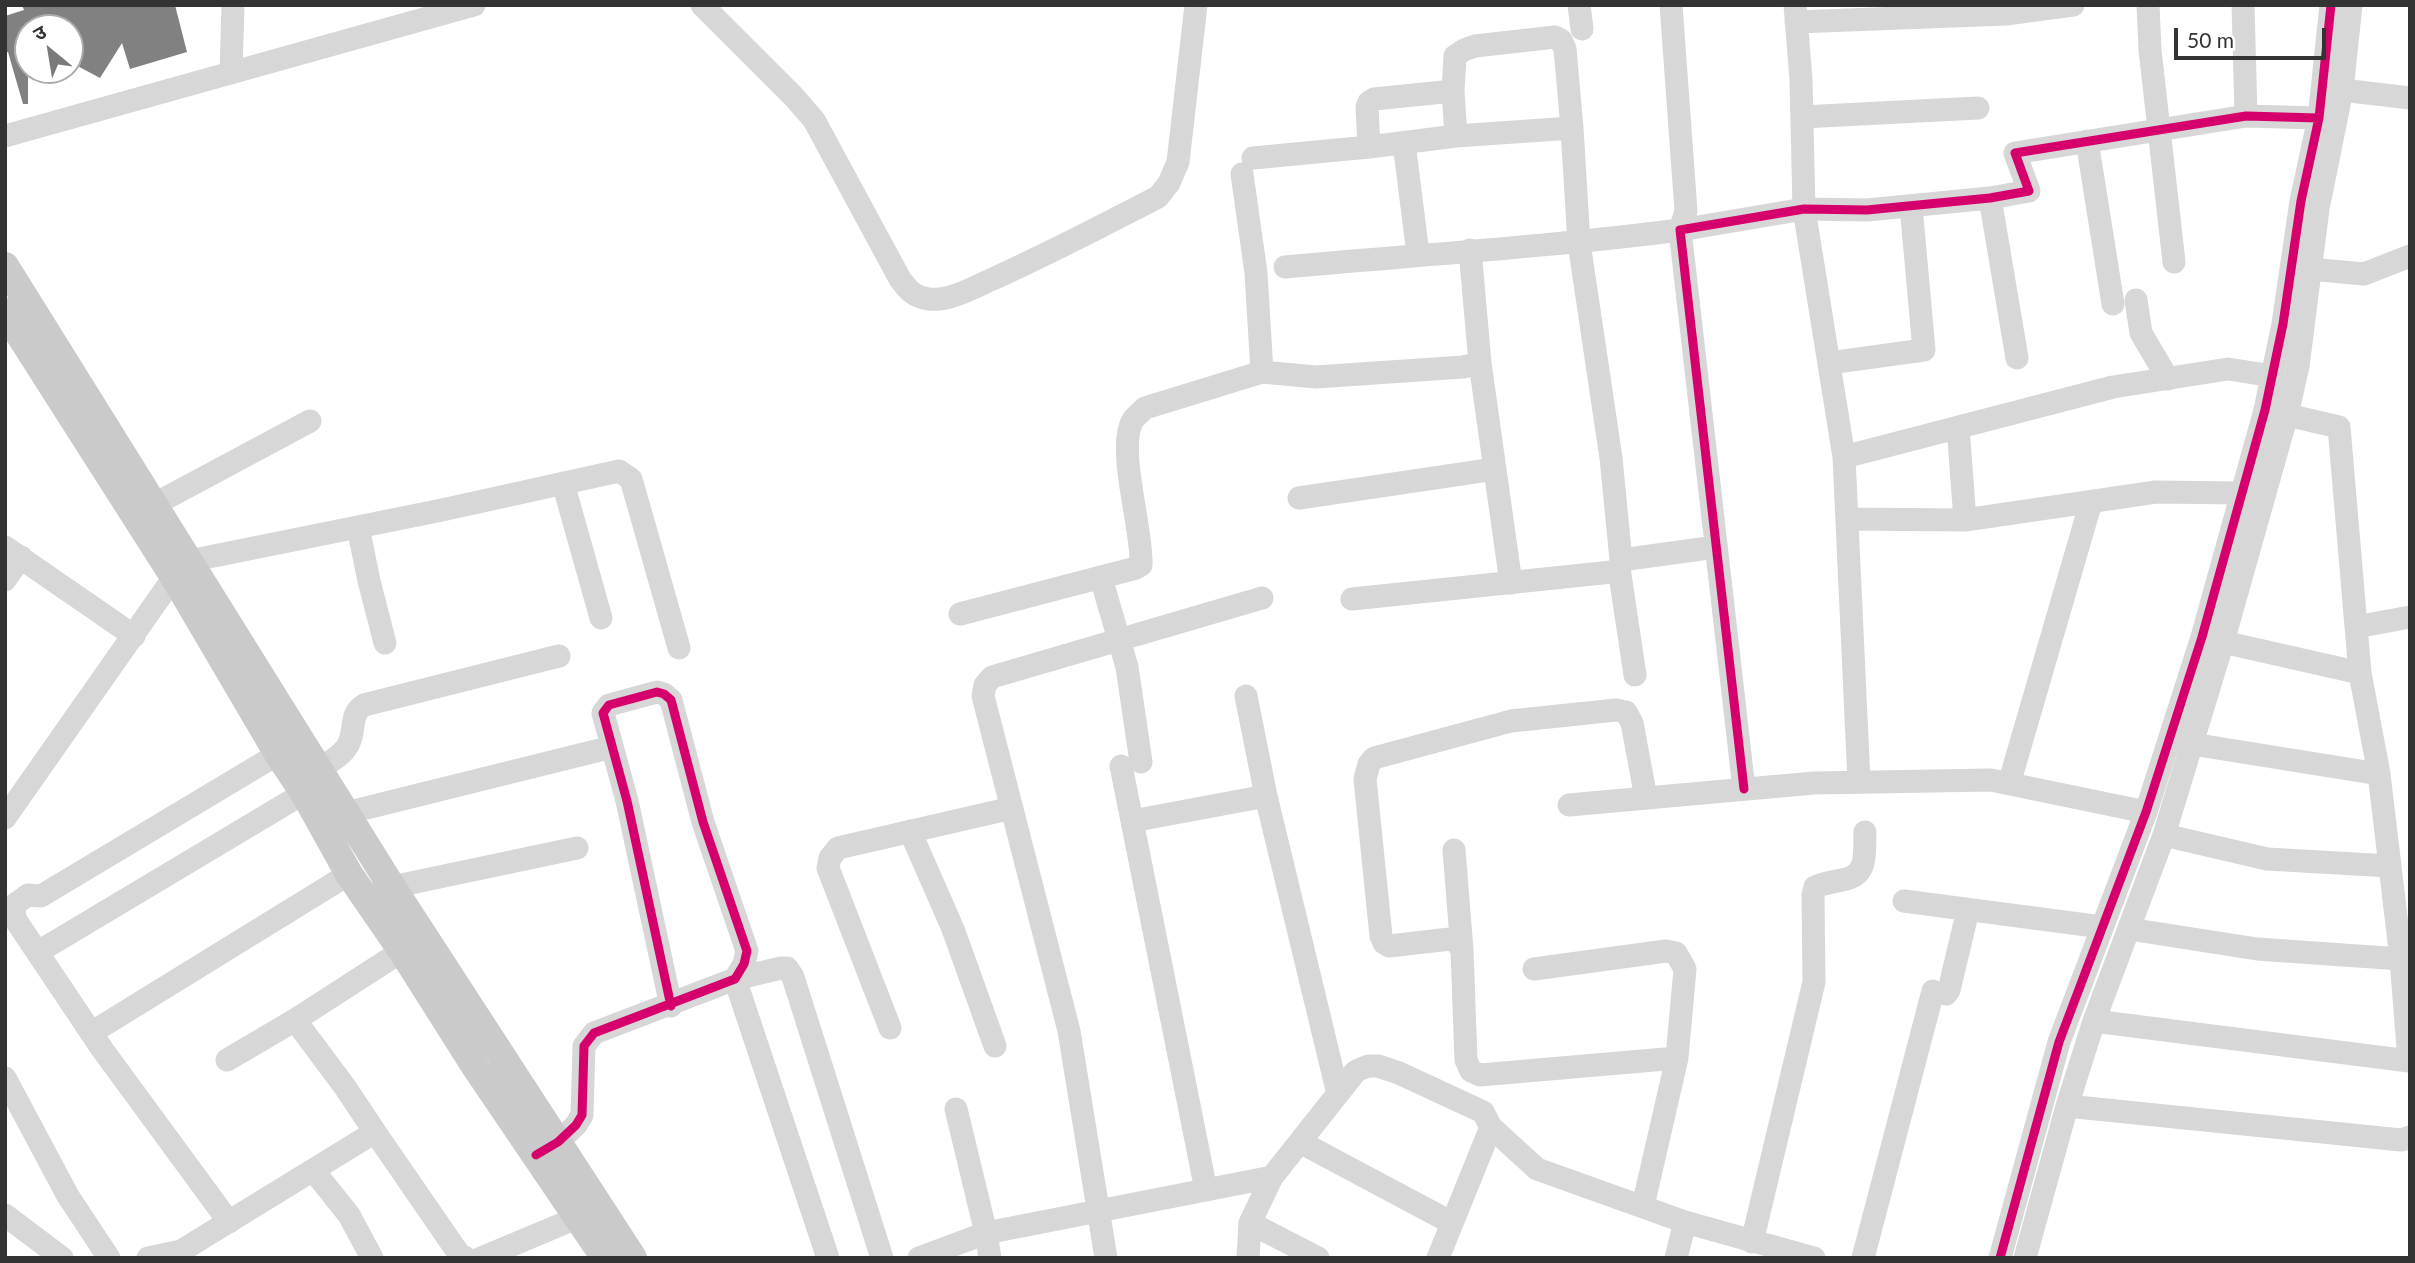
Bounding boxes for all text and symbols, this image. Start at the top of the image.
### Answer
north arrow [14,14,84,84]
scale bar [2177,14,2329,58]
text: उ [29,19,50,45]
text: 50 m [2187,27,2234,52]

